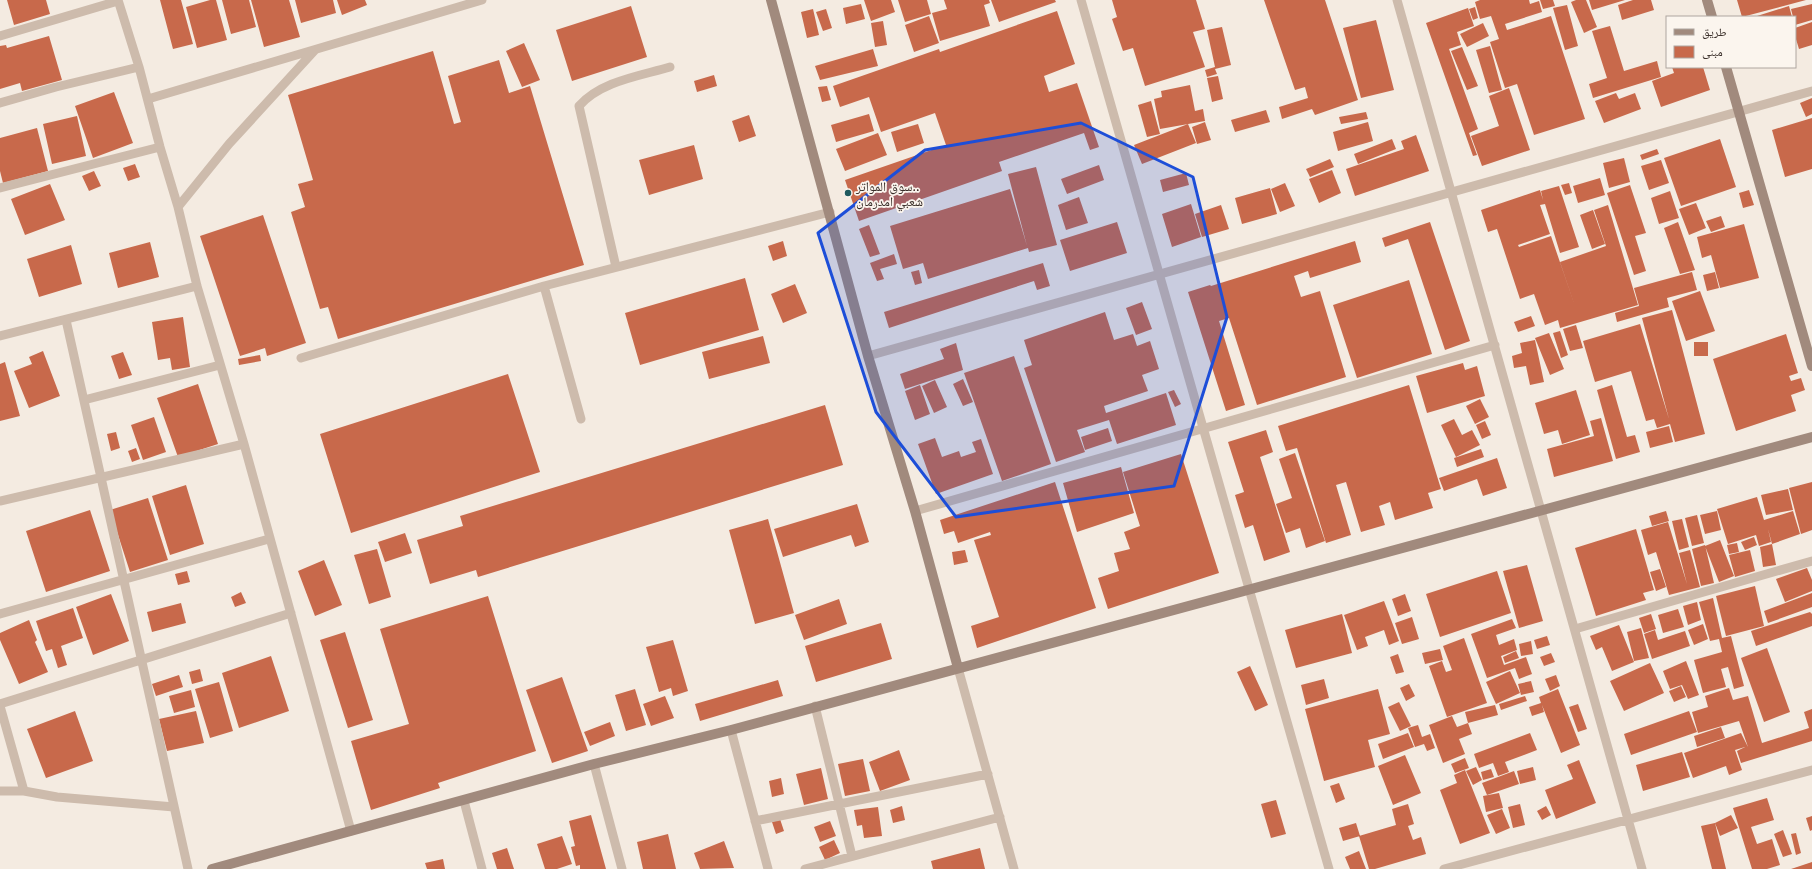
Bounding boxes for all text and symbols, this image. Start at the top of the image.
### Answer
legend [1666,16,1796,68]
text: طريق [1702,23,1727,40]
text: مبنى [1702,43,1723,60]
place label: سوق المواتر.. شعبي امدرمان [855,177,923,212]
marker: سوق المواتر.. شعبي امدرمان [843,188,853,198]

